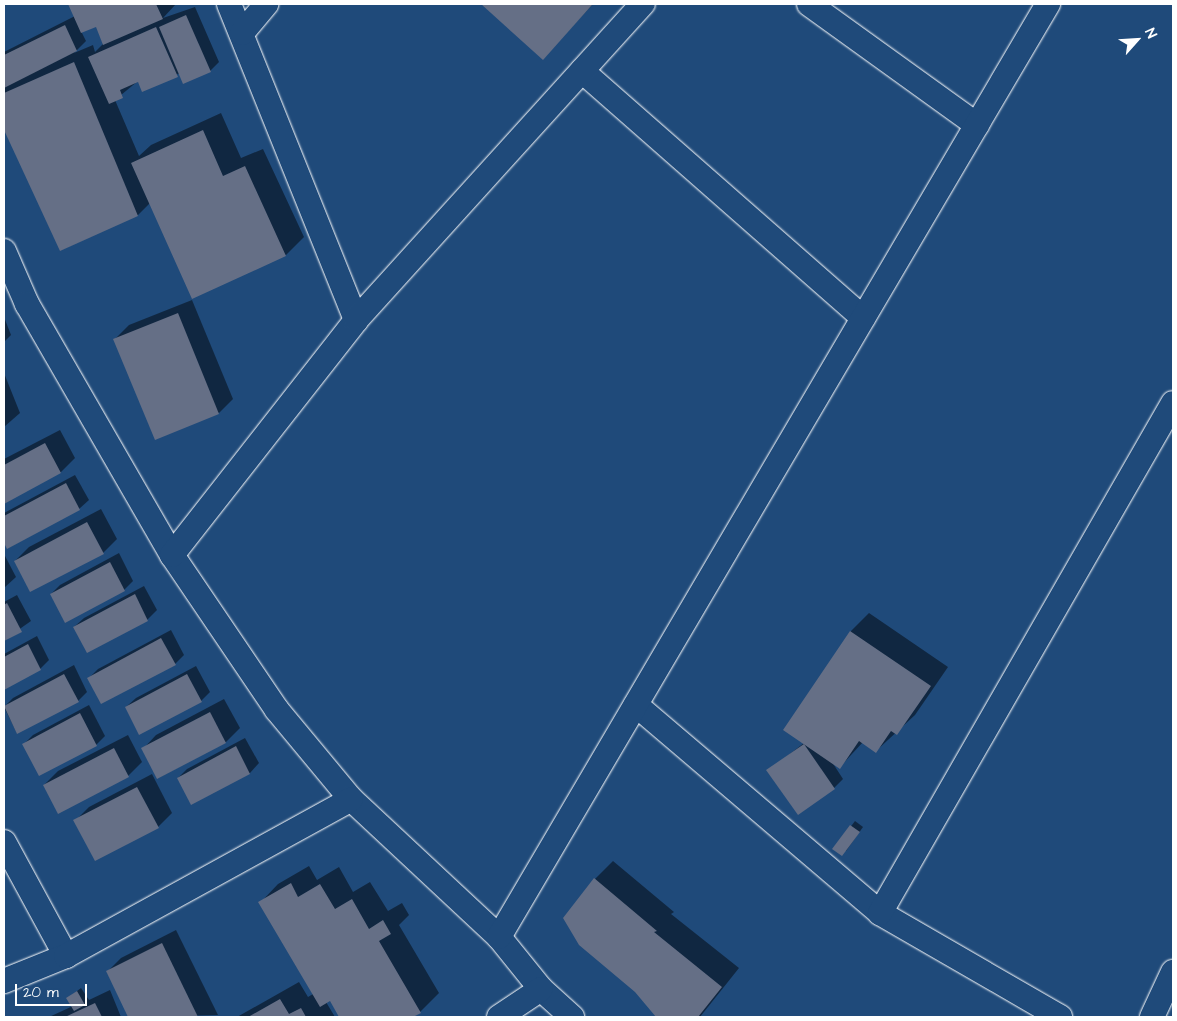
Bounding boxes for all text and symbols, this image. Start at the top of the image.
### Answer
north arrow [1112,15,1162,65]
text: N [1140,25,1161,42]
scale bar [18,974,90,1006]
text: 20 m [23,982,59,1003]

